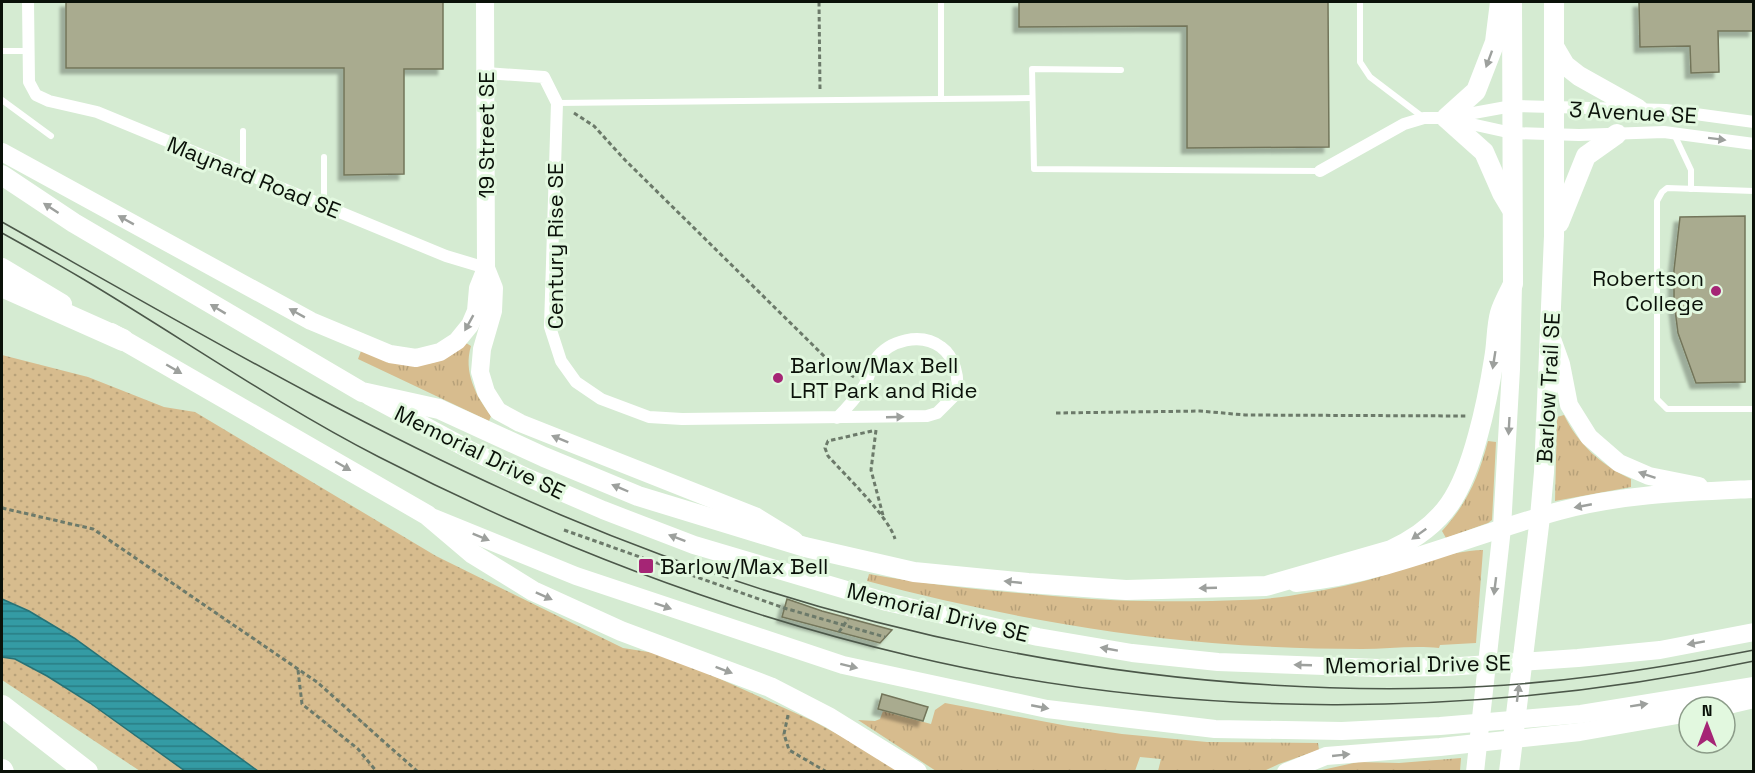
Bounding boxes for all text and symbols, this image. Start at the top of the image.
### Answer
one-way arrow [1484,50,1494,68]
street label: 19 Street SE [472,71,500,199]
street label: 3 Avenue SE [1568,95,1698,129]
street label: Maynard Road SE [163,130,345,224]
one-way arrow [1708,135,1727,144]
street label: Century Rise SE [541,163,569,329]
one-way arrow [44,202,60,214]
one-way arrow [117,215,134,225]
place label: Robertson College [1592,264,1704,317]
marker: Robertson College [1709,284,1723,298]
one-way arrow [210,303,226,314]
one-way arrow [289,308,306,318]
street label: Barlow Trail SE [1530,312,1566,464]
one-way arrow [464,315,475,331]
place label: Barlow/Max Bell LRT Park and Ride [790,351,978,404]
one-way arrow [1489,351,1498,370]
one-way arrow [166,364,183,374]
marker: Barlow/Max Bell LRT Park and Ride [771,371,785,385]
street label: Memorial Drive SE [390,399,570,505]
one-way arrow [886,413,905,422]
one-way arrow [1504,417,1513,436]
one-way arrow [551,434,569,444]
one-way arrow [335,461,351,472]
one-way arrow [1638,469,1656,479]
one-way arrow [611,483,629,493]
one-way arrow [1574,502,1593,511]
one-way arrow [1412,528,1428,540]
one-way arrow [472,533,490,542]
one-way arrow [667,533,685,543]
place label: Barlow/Max Bell [660,552,828,580]
marker: Barlow/Max Bell [637,557,655,575]
street label: Memorial Drive SE [844,576,1032,648]
one-way arrow [1490,576,1499,595]
one-way arrow [1003,577,1022,587]
one-way arrow [1198,584,1217,593]
one-way arrow [535,591,553,601]
one-way arrow [654,602,672,612]
one-way arrow [1686,639,1705,648]
one-way arrow [1100,644,1119,653]
street label: Memorial Drive SE [1325,648,1511,680]
one-way arrow [1294,661,1313,670]
one-way arrow [840,662,858,672]
one-way arrow [715,666,733,675]
one-way arrow [1513,683,1523,702]
north arrow [1677,695,1737,755]
one-way arrow [1629,700,1648,709]
text: N [1702,700,1712,721]
one-way arrow [1030,703,1049,712]
one-way arrow [1332,750,1351,760]

